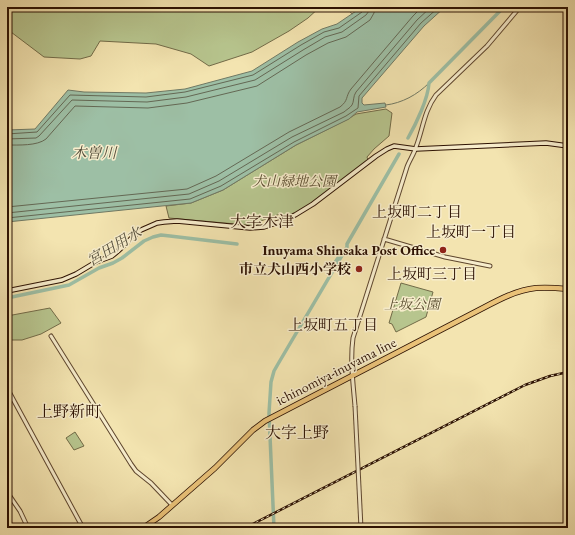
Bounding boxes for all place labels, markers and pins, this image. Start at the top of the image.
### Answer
place label: Inuyama Shinsaka Post Office [262,241,435,259]
marker: Inuyama Shinsaka Post Office [438,245,448,255]
place label: 市立犬山西小学校 [239,260,351,278]
marker: 市立犬山西小学校 [354,264,364,274]

